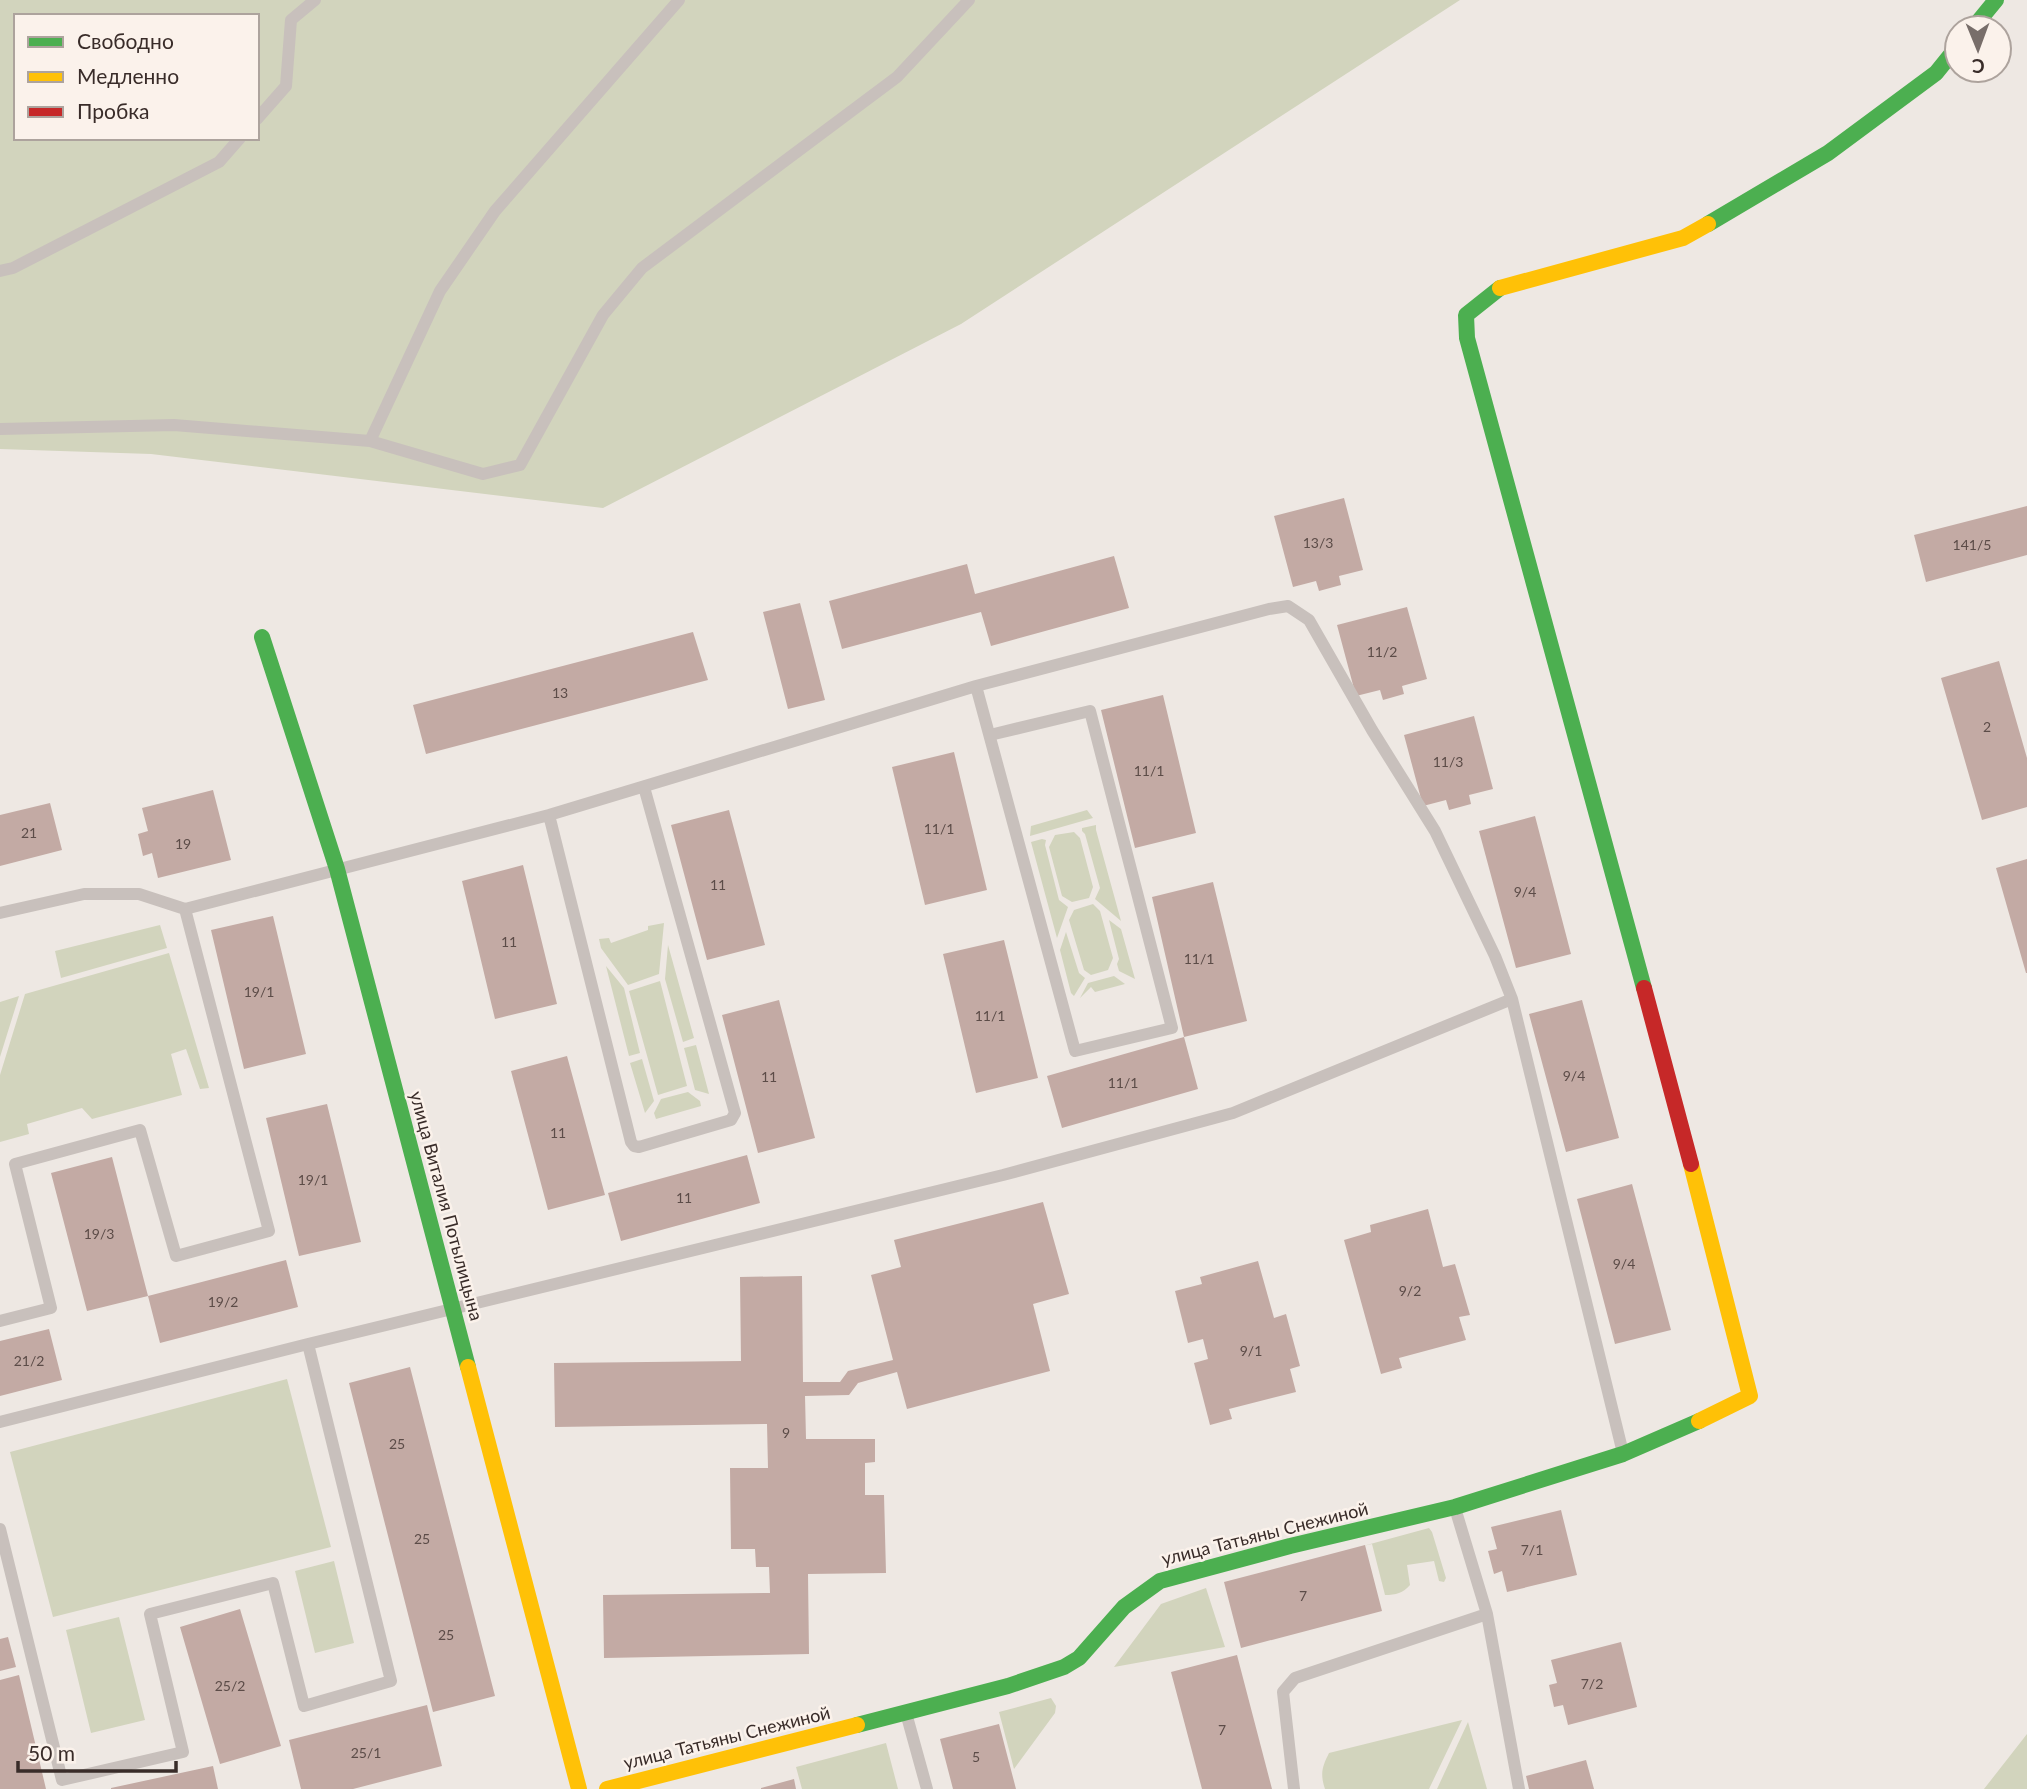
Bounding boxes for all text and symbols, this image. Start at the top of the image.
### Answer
legend [14,14,259,140]
north arrow [1943,14,2013,84]
text: Свободно [77,28,174,53]
text: С [1971,55,1985,78]
text: Медленно [77,63,179,88]
text: Пробка [77,98,150,123]
house number: 13/3 [1303,534,1333,551]
house number: 141/5 [1953,536,1991,553]
house number: 11/2 [1367,643,1397,660]
house number: 13 [552,684,568,701]
house number: 2 [1983,718,1991,735]
house number: 11/3 [1433,753,1463,770]
house number: 11/1 [1134,762,1164,779]
house number: 11/1 [924,820,954,837]
house number: 21 [21,824,37,841]
house number: 19 [175,835,191,852]
house number: 11 [710,876,726,893]
house number: 9/4 [1514,883,1536,900]
house number: 11 [501,933,517,950]
house number: 11/1 [1184,950,1214,967]
house number: 19/1 [244,983,274,1000]
house number: 11/1 [975,1007,1005,1024]
house number: 9/4 [1563,1067,1585,1084]
house number: 11 [761,1068,777,1085]
house number: 11/1 [1108,1074,1138,1091]
street label: улица Виталия Потылицына [406,1089,488,1323]
house number: 11 [550,1124,566,1141]
house number: 19/1 [298,1171,328,1188]
house number: 11 [676,1189,692,1206]
house number: 19/3 [84,1225,114,1242]
house number: 9/4 [1613,1255,1635,1272]
house number: 9/2 [1399,1282,1421,1299]
house number: 19/2 [208,1293,238,1310]
house number: 9/1 [1240,1342,1262,1359]
house number: 21/2 [14,1352,44,1369]
house number: 9 [782,1424,790,1441]
house number: 25 [389,1435,405,1452]
street label: улица Татьяны Снежиной [1159,1497,1370,1569]
house number: 25 [414,1530,430,1547]
house number: 7/1 [1521,1541,1543,1558]
house number: 7 [1299,1587,1307,1604]
house number: 25 [438,1626,454,1643]
house number: 7/2 [1581,1675,1603,1692]
house number: 25/2 [215,1677,245,1694]
street label: улица Татьяны Снежиной [621,1701,832,1773]
house number: 7 [1218,1721,1226,1738]
scale bar [18,1730,175,1774]
text: 50 m [28,1740,75,1765]
house number: 25/1 [351,1744,381,1761]
house number: 5 [972,1748,980,1765]

